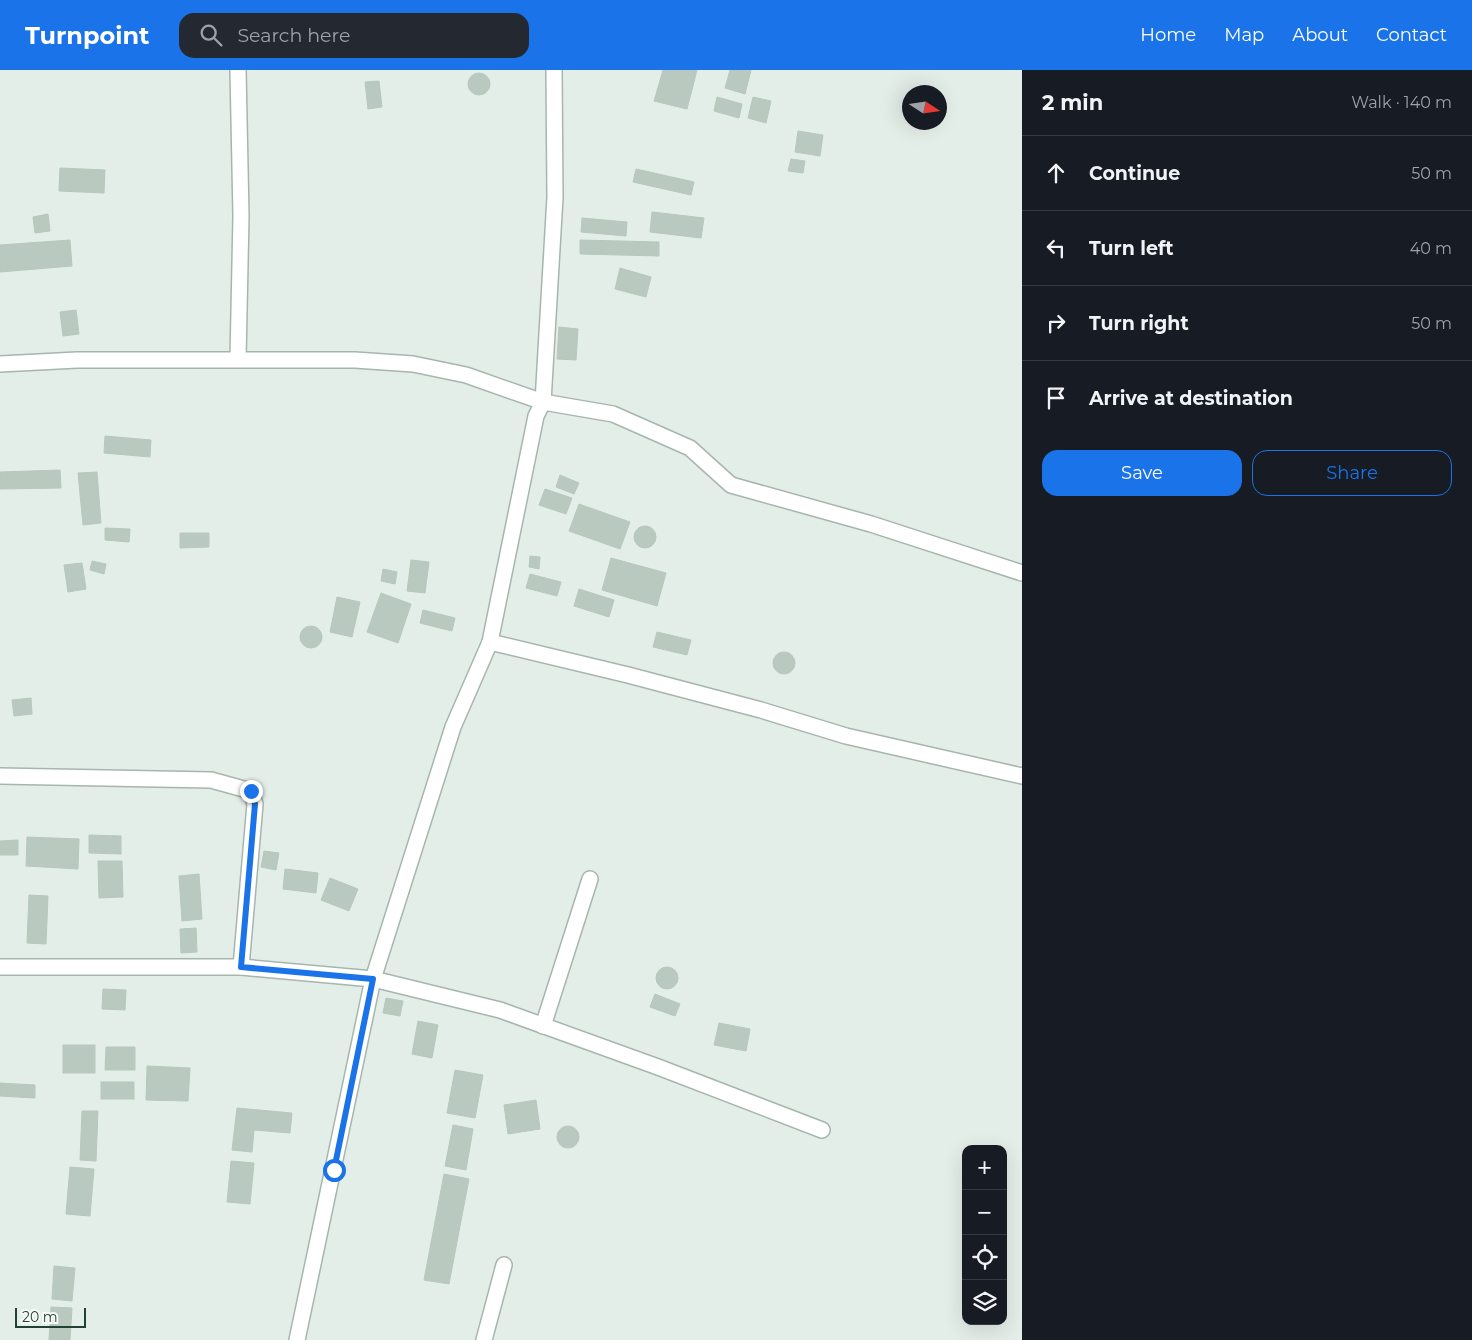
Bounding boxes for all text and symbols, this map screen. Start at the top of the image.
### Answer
search box [179,13,529,58]
text: Turnpoint [25,21,149,50]
icon: search [197,21,225,49]
text: Search here [237,24,350,47]
text: Home [1140,24,1196,46]
text: Map [1224,24,1264,46]
text: About [1292,24,1348,46]
text: Contact [1376,24,1447,46]
north arrow [902,85,947,130]
text: 2 min [1042,90,1103,115]
text: Walk · 140 m [1351,93,1452,112]
icon: ahead [1042,159,1070,187]
text: Continue [1089,162,1180,185]
text: 50 m [1411,164,1452,183]
icon: left [1042,234,1070,262]
text: Turn left [1089,237,1174,260]
text: 40 m [1410,239,1452,258]
icon: right [1042,309,1070,337]
text: Turn right [1089,312,1189,335]
text: 50 m [1411,314,1452,333]
icon: arrive [1042,384,1070,412]
text: Arrive at destination [1089,387,1293,410]
button: Save [1042,450,1242,496]
button: Share [1252,450,1452,496]
route end [240,780,263,803]
map controls [962,1145,1007,1325]
button: + [962,1145,1007,1190]
route start [323,1159,346,1182]
button: − [962,1190,1007,1235]
button: locate [962,1235,1007,1280]
button: layers [962,1280,1007,1325]
scale bar [15,1305,86,1328]
text: 20 m [22,1308,58,1326]

